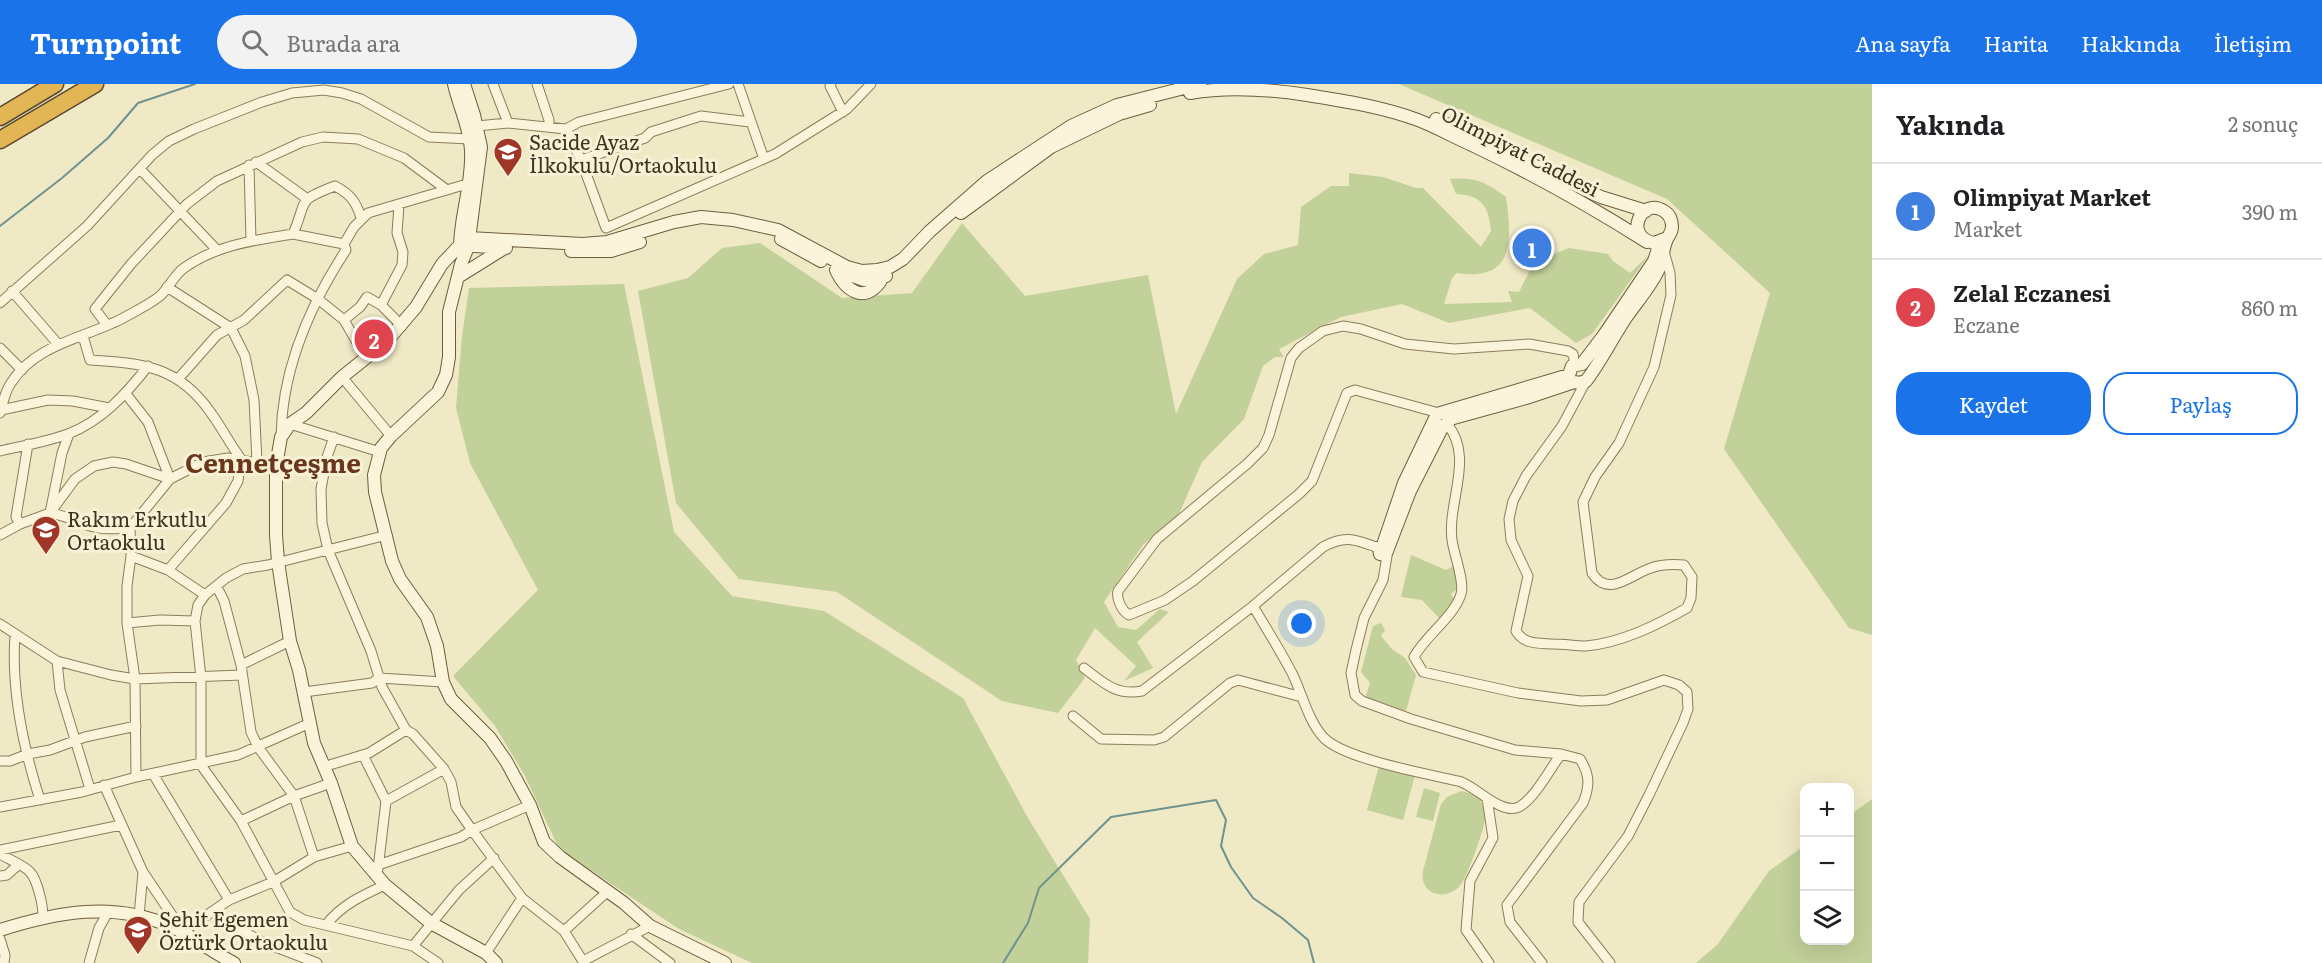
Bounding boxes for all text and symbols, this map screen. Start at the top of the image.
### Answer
search box [217,15,637,69]
text: Turnpoint [30,21,181,63]
icon: search [238,26,271,59]
text: Burada ara [286,26,400,59]
text: Ana sayfa [1855,27,1951,58]
text: Harita [1984,27,2048,58]
text: Hakkında [2081,27,2181,58]
text: İletişim [2214,27,2292,58]
street label: Olimpiyat Caddesi [1437,97,1606,203]
text: Yakında [1896,104,2005,143]
text: 2 sonuç [2228,108,2298,138]
place label: Sacide Ayaz İlkokulu/Ortaokulu [529,126,717,179]
school or university icon: Sacide Ayaz İlkokulu/Ortaokulu [492,136,524,178]
text: Olimpiyat Market [1953,180,2151,213]
text: 1 [1911,196,1920,226]
text: 390 m [2242,196,2298,226]
text: Market [1953,213,2022,243]
pin: 1 [1512,226,1552,270]
text: Zelal Eczanesi [1953,276,2111,309]
text: 2 [1910,292,1921,322]
text: 860 m [2241,292,2298,322]
text: Eczane [1953,309,2020,339]
pin: 2 [354,316,394,362]
button: Kaydet [1896,372,2091,435]
button: Paylaş [2103,372,2298,435]
district label: Cennetçeşme [185,442,361,481]
place label: Rakım Erkutlu Ortaokulu [67,503,207,556]
school or university icon: Rakım Erkutlu Ortaokulu [30,514,62,556]
your location [1287,609,1316,638]
map controls [1800,783,1854,945]
button: + [1800,783,1854,837]
button: − [1800,837,1854,891]
button: layers [1800,891,1854,945]
place label: Şehit Egemen Öztürk Ortaokulu [159,903,328,956]
school or university icon: Şehit Egemen Öztürk Ortaokulu [122,914,154,956]

